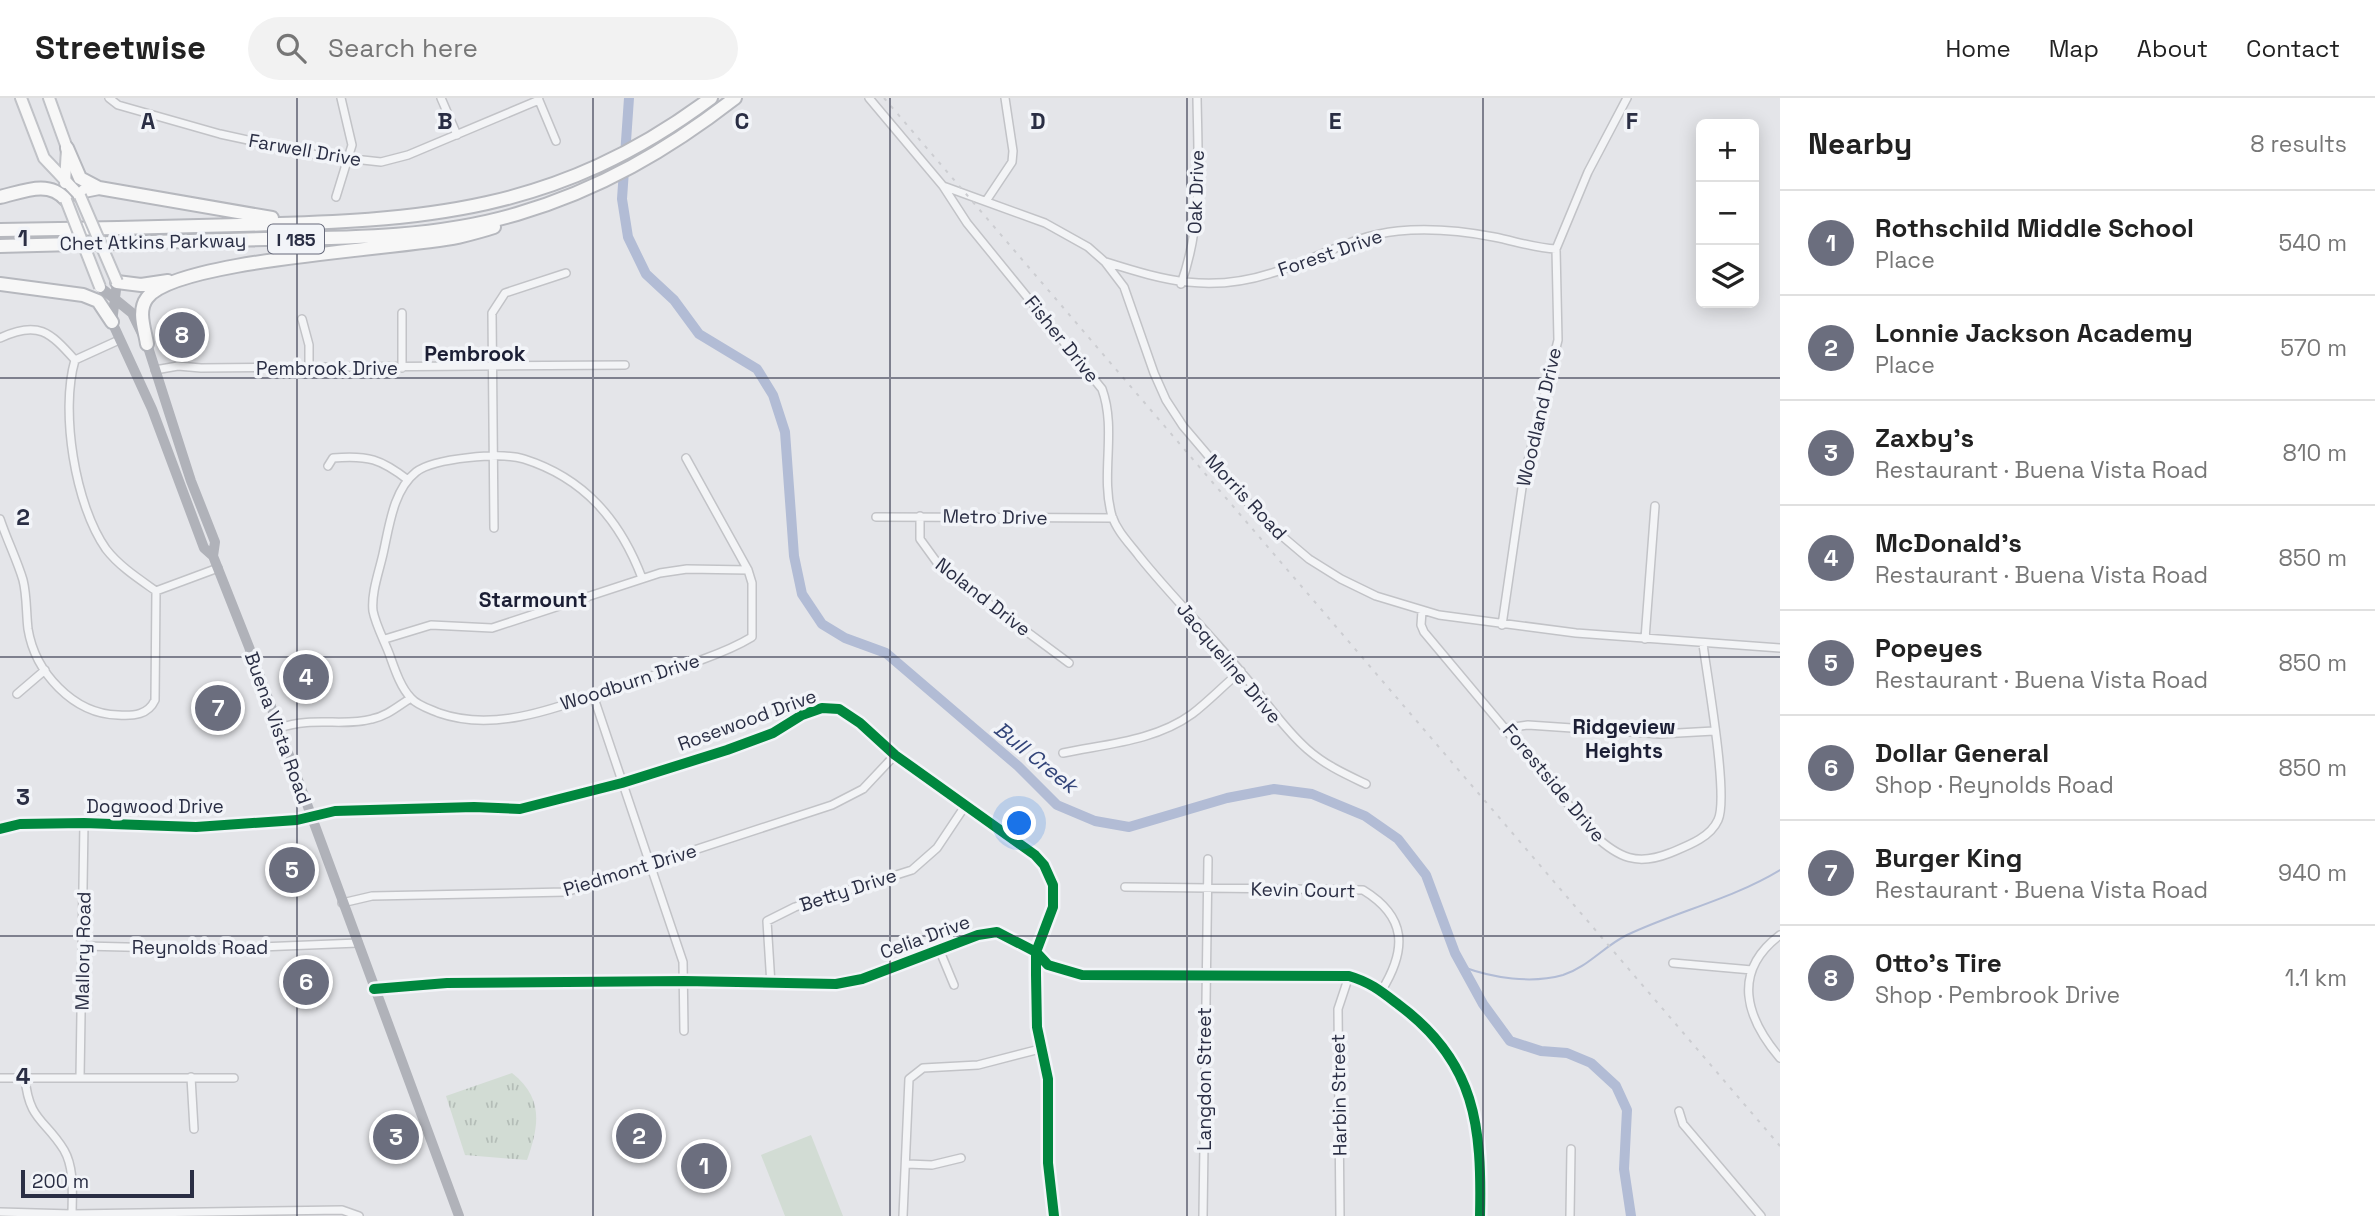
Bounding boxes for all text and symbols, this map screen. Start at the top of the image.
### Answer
search box [248,17,738,80]
text: Streetwise [35,27,206,69]
icon: search [272,29,310,67]
text: Search here [328,31,478,65]
text: Home [1945,33,2011,64]
text: Map [2049,33,2099,64]
text: About [2137,33,2208,64]
text: Contact [2246,33,2340,64]
text: A [141,106,156,136]
text: B [437,106,453,136]
text: C [735,106,749,136]
text: D [1030,106,1046,136]
text: E [1329,106,1341,136]
text: F [1626,106,1638,136]
map controls [1696,119,1759,308]
button: + [1696,119,1759,182]
text: Nearby [1808,124,1912,163]
street label: Farwell Drive [247,128,363,172]
text: 8 results [2250,129,2347,159]
street label: Oak Drive [1182,149,1210,235]
button: − [1696,182,1759,245]
text: Rothschild Middle School [1875,211,2194,245]
text: 1 [18,223,28,253]
street label: Forest Drive [1274,223,1386,283]
road number: I 185 [268,224,324,254]
street label: Chet Atkins Parkway [59,228,247,256]
text: 1 [1826,228,1836,258]
text: 540 m [2278,228,2347,258]
button: layers [1696,245,1759,308]
text: Place [1875,245,1935,275]
street label: Fisher Drive [1019,290,1105,388]
pin: 8 [159,309,205,361]
text: Lonnie Jackson Academy [1875,316,2193,350]
text: 2 [1824,333,1838,363]
text: 570 m [2280,333,2347,363]
district label: Pembrook [424,340,526,367]
street label: Woodland Drive [1511,345,1567,489]
text: Place [1875,350,1935,380]
street label: Pembrook Drive [256,356,398,381]
text: Zaxby's [1875,421,1974,455]
text: 3 [1824,438,1838,468]
text: 810 m [2283,438,2347,468]
street label: Morris Road [1200,449,1292,545]
text: Restaurant · Buena Vista Road [1875,455,2208,485]
text: 2 [16,502,30,532]
street label: Metro Drive [942,504,1048,530]
text: McDonald's [1875,526,2022,560]
text: 4 [1824,543,1838,573]
text: 850 m [2278,543,2347,573]
street label: Noland Drive [930,552,1036,642]
text: Restaurant · Buena Vista Road [1875,560,2208,590]
district label: Starmount [479,586,587,613]
street label: Jacqueline Drive [1171,597,1287,729]
text: Popeyes [1875,631,1983,665]
street label: Woodburn Drive [557,648,703,716]
text: 5 [1824,648,1838,678]
text: 850 m [2278,648,2347,678]
street label: Buena Vista Road [239,649,317,807]
pin: 4 [283,651,329,703]
text: Restaurant · Buena Vista Road [1875,665,2208,695]
pin: 7 [195,682,241,734]
street label: Rosewood Drive [674,683,820,757]
district label: Ridgeview Heights [1572,713,1676,764]
water label: Bull Creek [989,715,1085,801]
street label: Forestside Drive [1497,719,1611,847]
text: Dollar General [1875,736,2049,770]
text: 6 [1824,753,1838,783]
text: 850 m [2278,753,2347,783]
text: Shop · Reynolds Road [1875,770,2114,800]
text: 3 [16,782,30,812]
street label: Dogwood Drive [86,794,224,819]
your location [1002,806,1036,840]
street label: Piedmont Drive [560,838,700,902]
text: Burger King [1875,841,2022,875]
pin: 5 [269,844,315,896]
text: 7 [1825,858,1837,888]
text: 940 m [2278,858,2347,888]
street label: Betty Drive [796,863,900,917]
text: Restaurant · Buena Vista Road [1875,875,2208,905]
street label: Kevin Court [1250,877,1356,903]
street label: Mallory Road [69,891,97,1011]
street label: Celia Drive [877,909,973,965]
street label: Reynolds Road [132,935,268,960]
text: Otto's Tire [1875,946,2002,980]
pin: 6 [283,956,329,1008]
text: 8 [1824,963,1838,993]
text: 1.1 km [2285,963,2347,993]
text: Shop · Pembrook Drive [1875,980,2120,1010]
street label: Langdon Street [1192,1007,1217,1151]
street label: Harbin Street [1325,1034,1353,1156]
text: 4 [16,1061,31,1091]
pin: 2 [616,1110,662,1162]
pin: 3 [373,1111,419,1163]
pin: 1 [681,1140,727,1192]
scale bar [21,1167,194,1199]
text: 200 m [32,1169,89,1194]

